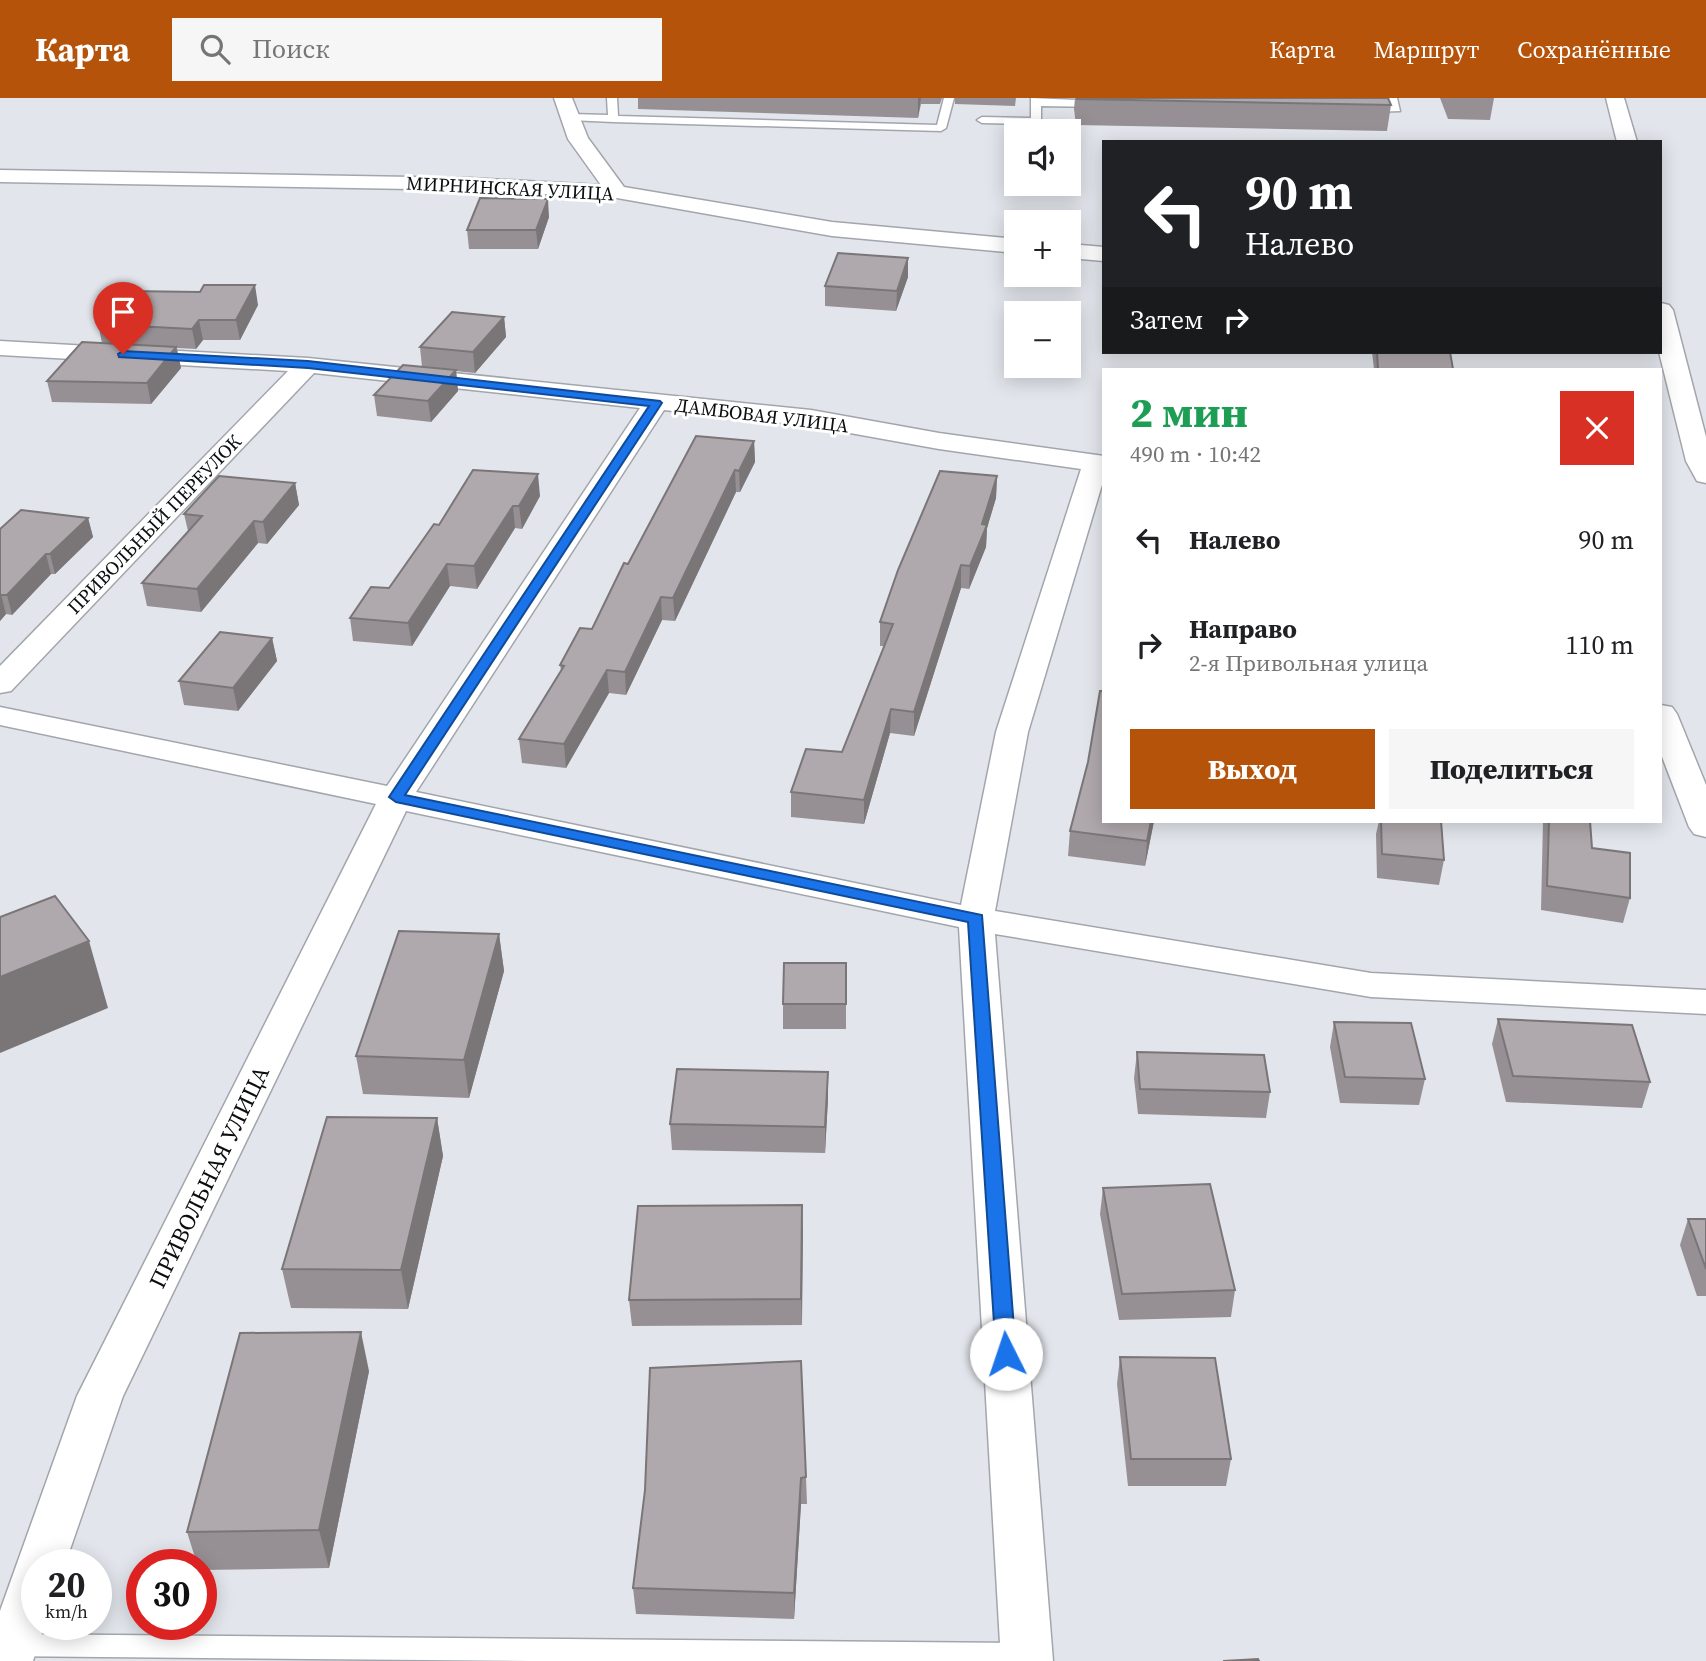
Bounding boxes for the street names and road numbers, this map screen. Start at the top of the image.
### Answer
street label: МИРНИНСКАЯ УЛИЦА [405,170,615,206]
street label: ДАМБОВАЯ УЛИЦА [674,391,851,439]
street label: ПРИВОЛЬНЫЙ ПЕРЕУЛОК [61,428,247,619]
street label: ПРИВОЛЬНАЯ УЛИЦА [141,1060,277,1294]

